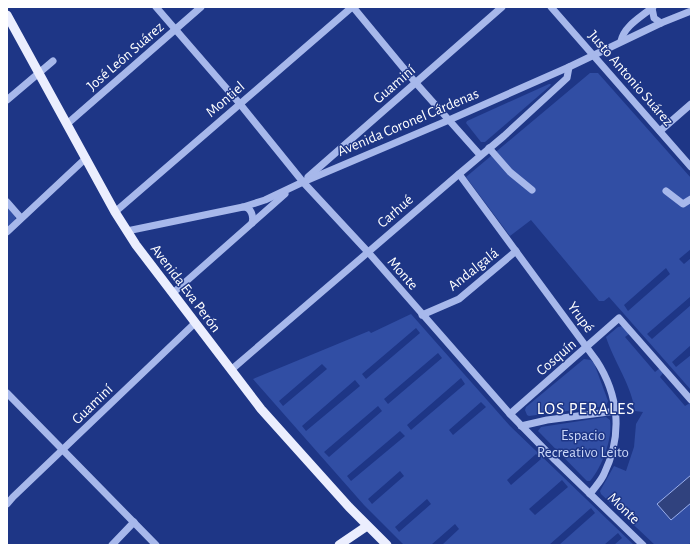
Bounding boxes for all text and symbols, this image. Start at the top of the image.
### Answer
street label: José León Suárez [84,19,167,94]
street label: Justo Antonio Suárez [585,28,676,129]
street label: Guaminí [370,62,418,106]
street label: Montiel [203,79,247,120]
street label: Avenida Coronel Cárdenas [335,86,481,159]
street label: Carhué [375,192,416,231]
street label: Avenida Eva Perón [148,241,224,335]
street label: Andalgalá [445,245,501,294]
street label: Monte [385,254,421,293]
street label: Yrupé [565,299,597,336]
street label: Cosquín [534,336,579,378]
street label: Guaminí [69,381,116,427]
district label: LOS PERALES [537,400,635,417]
park label: Espacio Recreativo Leito [537,428,629,460]
street label: Monte [605,490,643,527]

